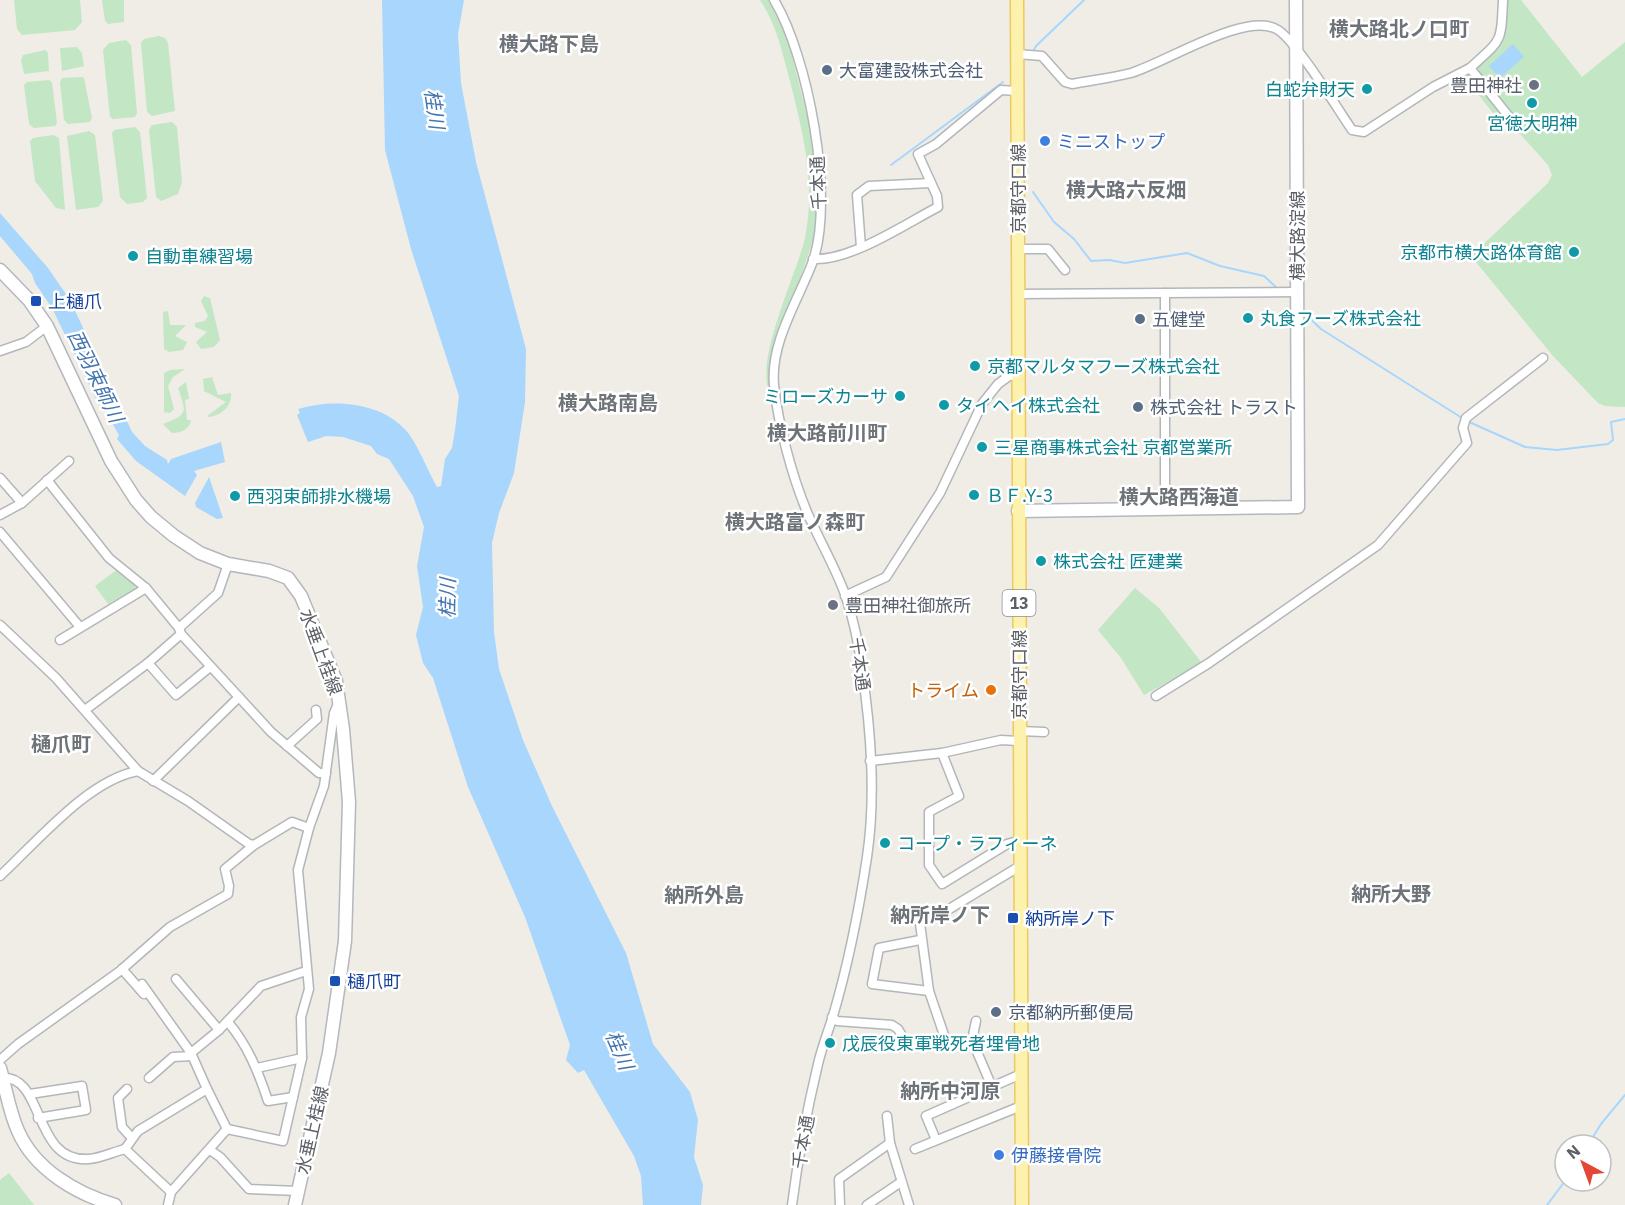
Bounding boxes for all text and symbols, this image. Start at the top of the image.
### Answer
district label: 横大路北ノ口町 [1329,15,1469,42]
district label: 横大路下島 [499,30,599,57]
place label: 大富建設株式会社 [839,59,983,82]
marker: 大富建設株式会社 [820,63,834,77]
place label: 豊田神社 [1450,74,1522,97]
place label: 白蛇弁財天 [1265,78,1355,101]
marker: 豊田神社 [1527,78,1541,92]
marker: 白蛇弁財天 [1360,82,1374,96]
water label: 桂川 [419,87,451,133]
marker: 宮徳大明神 [1525,96,1539,110]
place label: 宮徳大明神 [1487,112,1577,135]
place label: ミニストップ [1057,130,1165,153]
marker: ミニストップ [1038,134,1052,148]
street label: 京都守口線 [1007,144,1030,234]
street label: 千本通 [806,156,830,210]
district label: 横大路六反畑 [1066,176,1186,203]
street label: 横大路淀線 [1286,191,1309,281]
place label: 京都市横大路体育館 [1400,241,1562,264]
place label: 自動車練習場 [145,245,253,268]
marker: 京都市横大路体育館 [1567,245,1581,259]
marker: 自動車練習場 [126,249,140,263]
place label: 上樋爪 [48,290,102,313]
marker: 上樋爪 [29,294,43,308]
place label: 丸食フーズ株式会社 [1260,307,1421,330]
place label: 五健堂 [1152,308,1206,331]
marker: 丸食フーズ株式会社 [1241,311,1255,325]
marker: 五健堂 [1133,312,1147,326]
water label: 西羽束師川 [62,325,131,429]
place label: 京都マルタマフーズ株式会社 [987,355,1220,378]
marker: 京都マルタマフーズ株式会社 [968,359,982,373]
place label: ミローズカーサ [763,385,888,408]
district label: 横大路南島 [558,389,658,416]
marker: ミローズカーサ [893,389,907,403]
place label: タイヘイ株式会社 [956,394,1100,417]
place label: 株式会社 トラスト [1150,396,1298,419]
marker: タイヘイ株式会社 [937,398,951,412]
marker: 株式会社 トラスト [1131,400,1145,414]
district label: 横大路前川町 [767,419,887,446]
place label: 三星商事株式会社 京都営業所 [994,436,1232,459]
marker: 三星商事株式会社 京都営業所 [975,440,989,454]
district label: 横大路西海道 [1119,483,1239,510]
place label: ＢＦ.Y-3 [986,484,1054,507]
place label: 西羽束師排水機場 [247,485,391,508]
marker: ＢＦ.Y-3 [967,488,981,502]
marker: 西羽束師排水機場 [228,489,242,503]
district label: 横大路富ノ森町 [725,508,865,535]
place label: 株式会社 匠建業 [1053,550,1183,573]
marker: 株式会社 匠建業 [1034,554,1048,568]
water label: 桂川 [433,576,461,618]
road number: 13 [1002,590,1036,616]
place label: 豊田神社御旅所 [845,594,971,617]
marker: 豊田神社御旅所 [826,598,840,612]
street label: 水垂上桂線 [295,606,347,698]
street label: 京都守口線 [1008,630,1031,720]
street label: 千本通 [845,636,875,692]
place label: トライム [907,679,979,702]
marker: トライム [984,683,998,697]
district label: 樋爪町 [31,730,91,757]
place label: コープ・ラフィーネ [897,832,1058,855]
marker: コープ・ラフィーネ [878,836,892,850]
district label: 納所大野 [1351,880,1431,907]
district label: 納所外島 [664,881,744,908]
district label: 納所岸ノ下 [890,901,990,928]
place label: 納所岸ノ下 [1025,907,1115,930]
marker: 納所岸ノ下 [1006,911,1020,925]
place label: 樋爪町 [347,970,401,993]
marker: 樋爪町 [328,974,342,988]
place label: 京都納所郵便局 [1008,1001,1134,1024]
marker: 京都納所郵便局 [989,1005,1003,1019]
water label: 桂川 [600,1026,641,1076]
place label: 戊辰役東軍戦死者埋骨地 [842,1032,1040,1055]
marker: 戊辰役東軍戦死者埋骨地 [823,1036,837,1050]
district label: 納所中河原 [900,1077,1000,1104]
street label: 水垂上桂線 [291,1084,333,1176]
street label: 千本通 [787,1113,819,1171]
north arrow [1553,1133,1613,1193]
text: N [1562,1140,1584,1163]
place label: 伊藤接骨院 [1011,1144,1101,1167]
marker: 伊藤接骨院 [992,1148,1006,1162]

